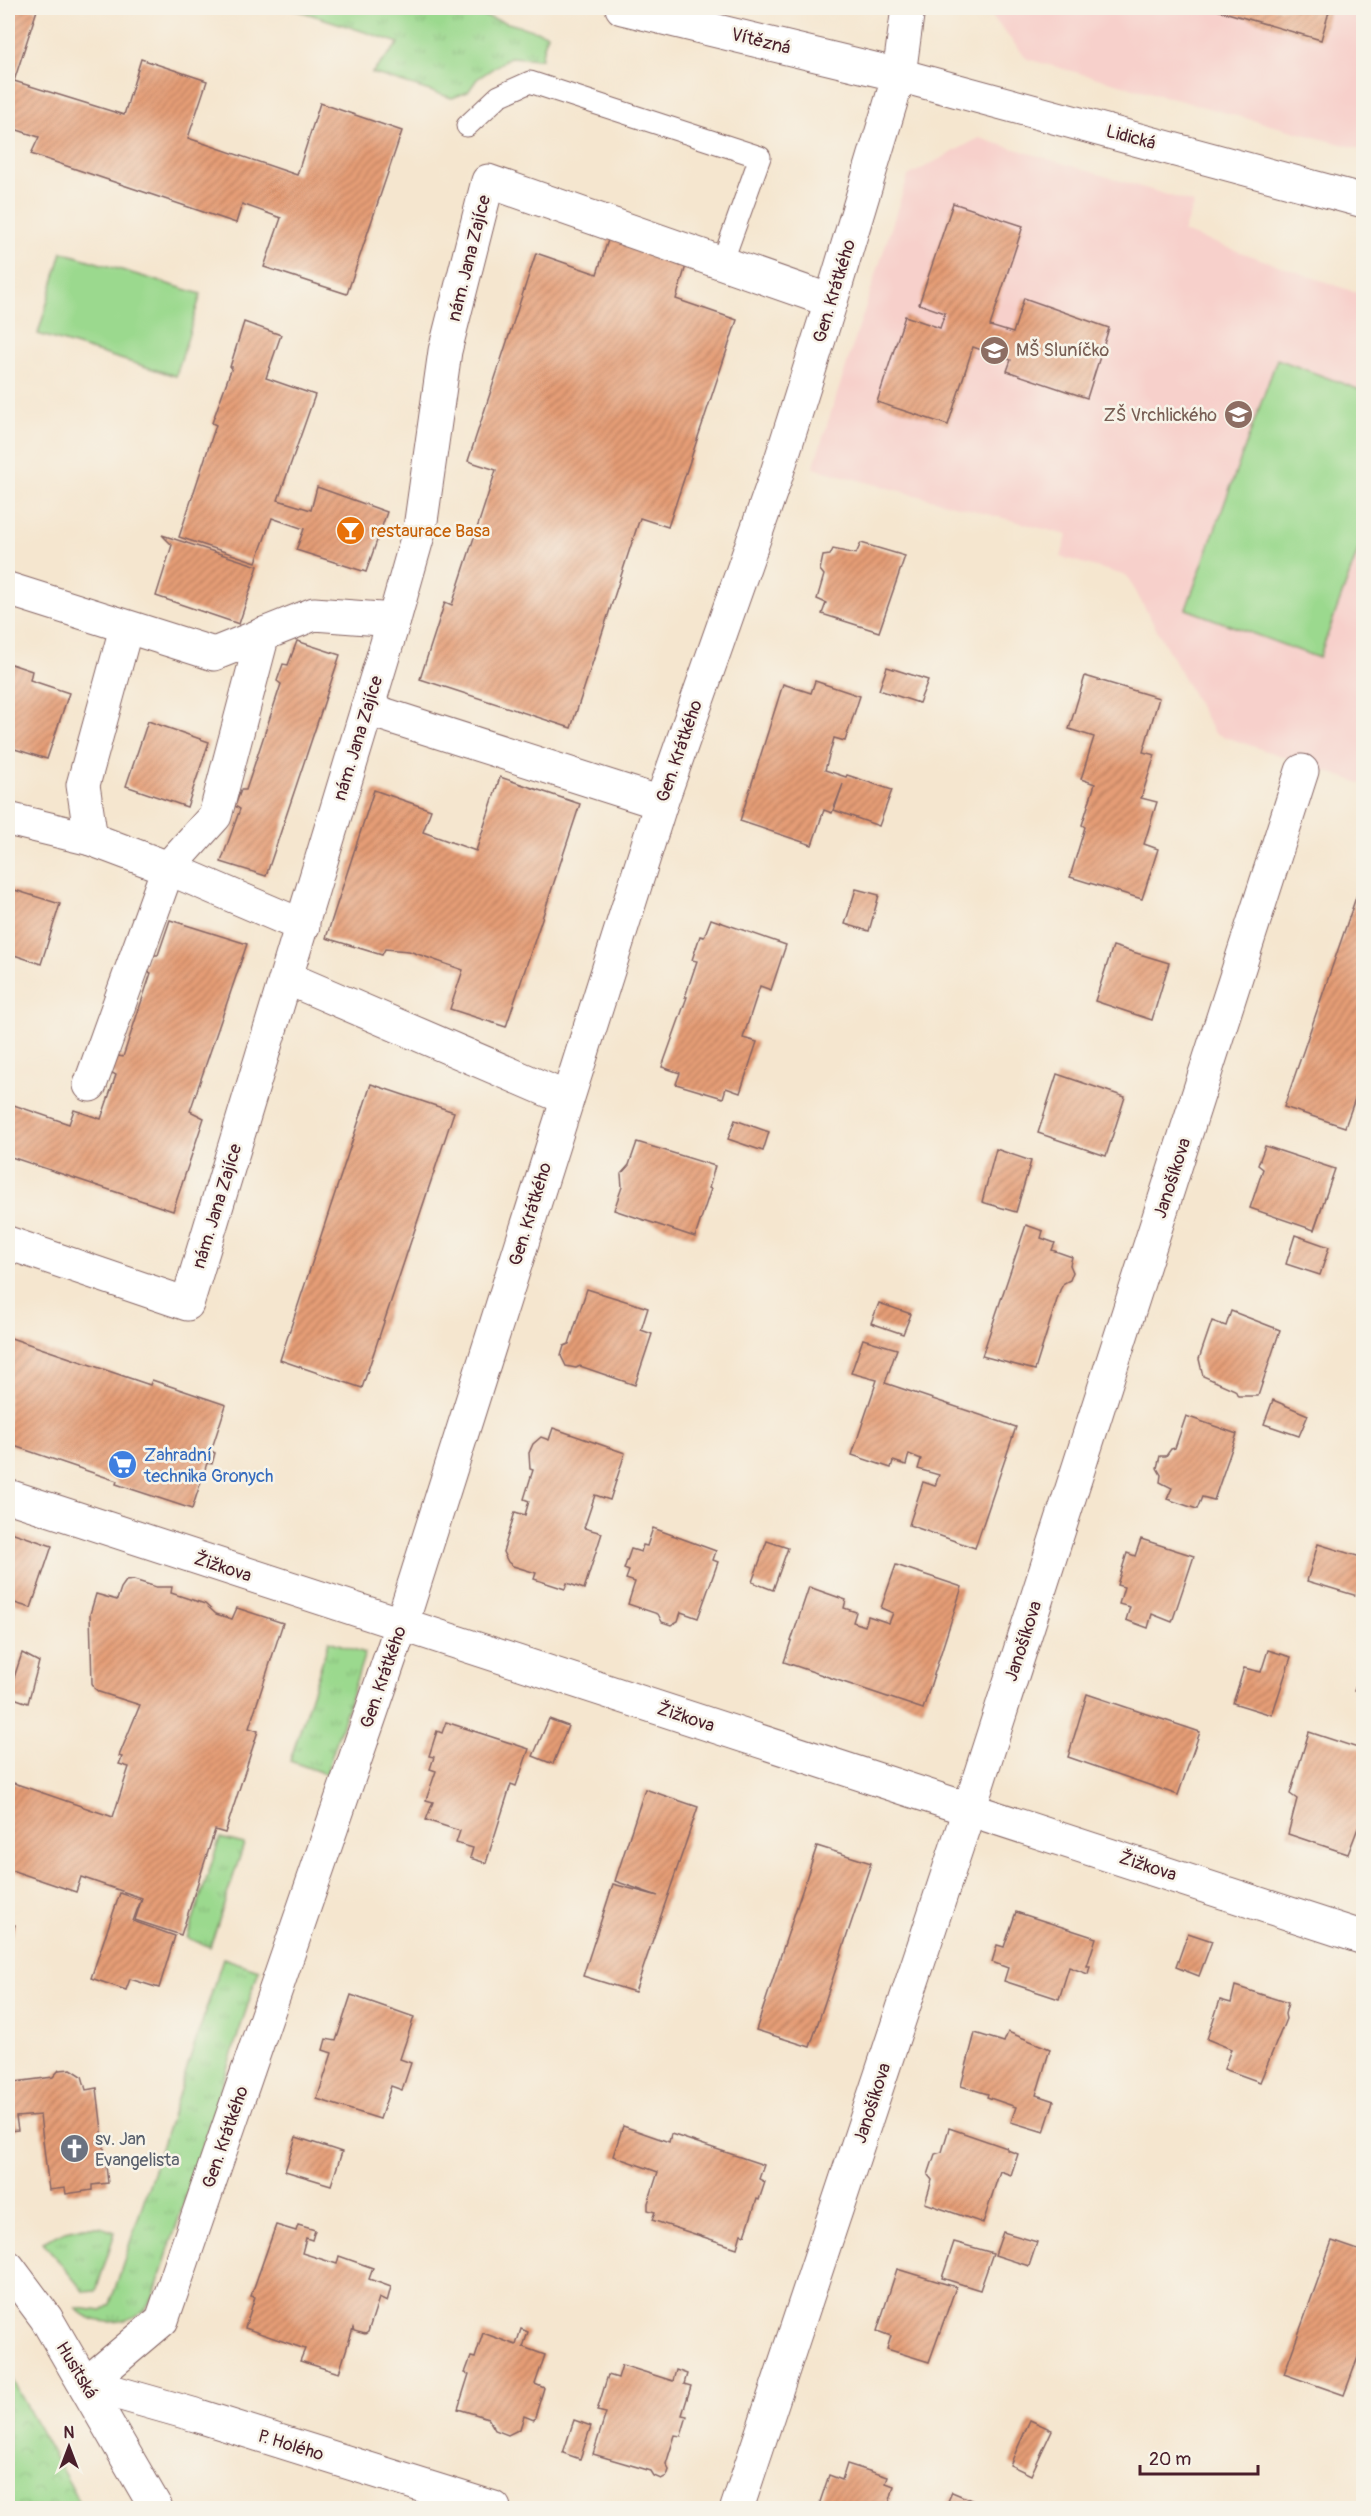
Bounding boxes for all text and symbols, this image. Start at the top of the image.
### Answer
street label: Vítězná [729,23,793,60]
street label: Lidická [1104,120,1158,155]
street label: nám. Jana Zajíce [443,193,496,324]
street label: Gen. Krátkého [808,236,861,345]
school or university icon: MŠ Sluníčko [979,334,1011,366]
place label: MŠ Sluníčko [1016,338,1109,362]
school or university icon: ZŠ Vrchlického [1222,399,1254,431]
place label: ZŠ Vrchlického [1104,403,1217,427]
bar icon: restaurace Basa [334,515,366,547]
place label: restaurace Basa [371,520,490,543]
street label: nám. Jana Zajíce [329,673,388,803]
street label: Gen. Krátkého [651,697,708,805]
street label: Janošíkova [1149,1135,1196,1221]
street label: nám. Jana Zajíce [188,1141,247,1271]
street label: Gen. Krátkého [504,1159,557,1268]
place label: Zahradní technika Gronych [143,1444,273,1488]
supermarket icon: Zahradní technika Gronych [107,1449,139,1481]
street label: Žižkova [191,1547,254,1588]
street label: Janošíkova [1000,1598,1047,1684]
street label: Gen. Krátkého [355,1623,412,1731]
street label: Žižkova [654,1697,717,1738]
street label: Žižkova [1116,1846,1179,1887]
street label: Janošíkova [849,2060,896,2146]
street label: Gen. Krátkého [197,2083,254,2191]
place label: sv. Jan Evangelista [95,2128,180,2172]
church icon: sv. Jan Evangelista [58,2133,90,2165]
street label: Husitská [51,2337,103,2403]
north arrow [39,2417,99,2477]
text: N [64,2423,75,2443]
street label: P. Holého [255,2425,327,2466]
scale bar [1140,2438,1258,2476]
text: 20 m [1149,2448,1191,2471]

